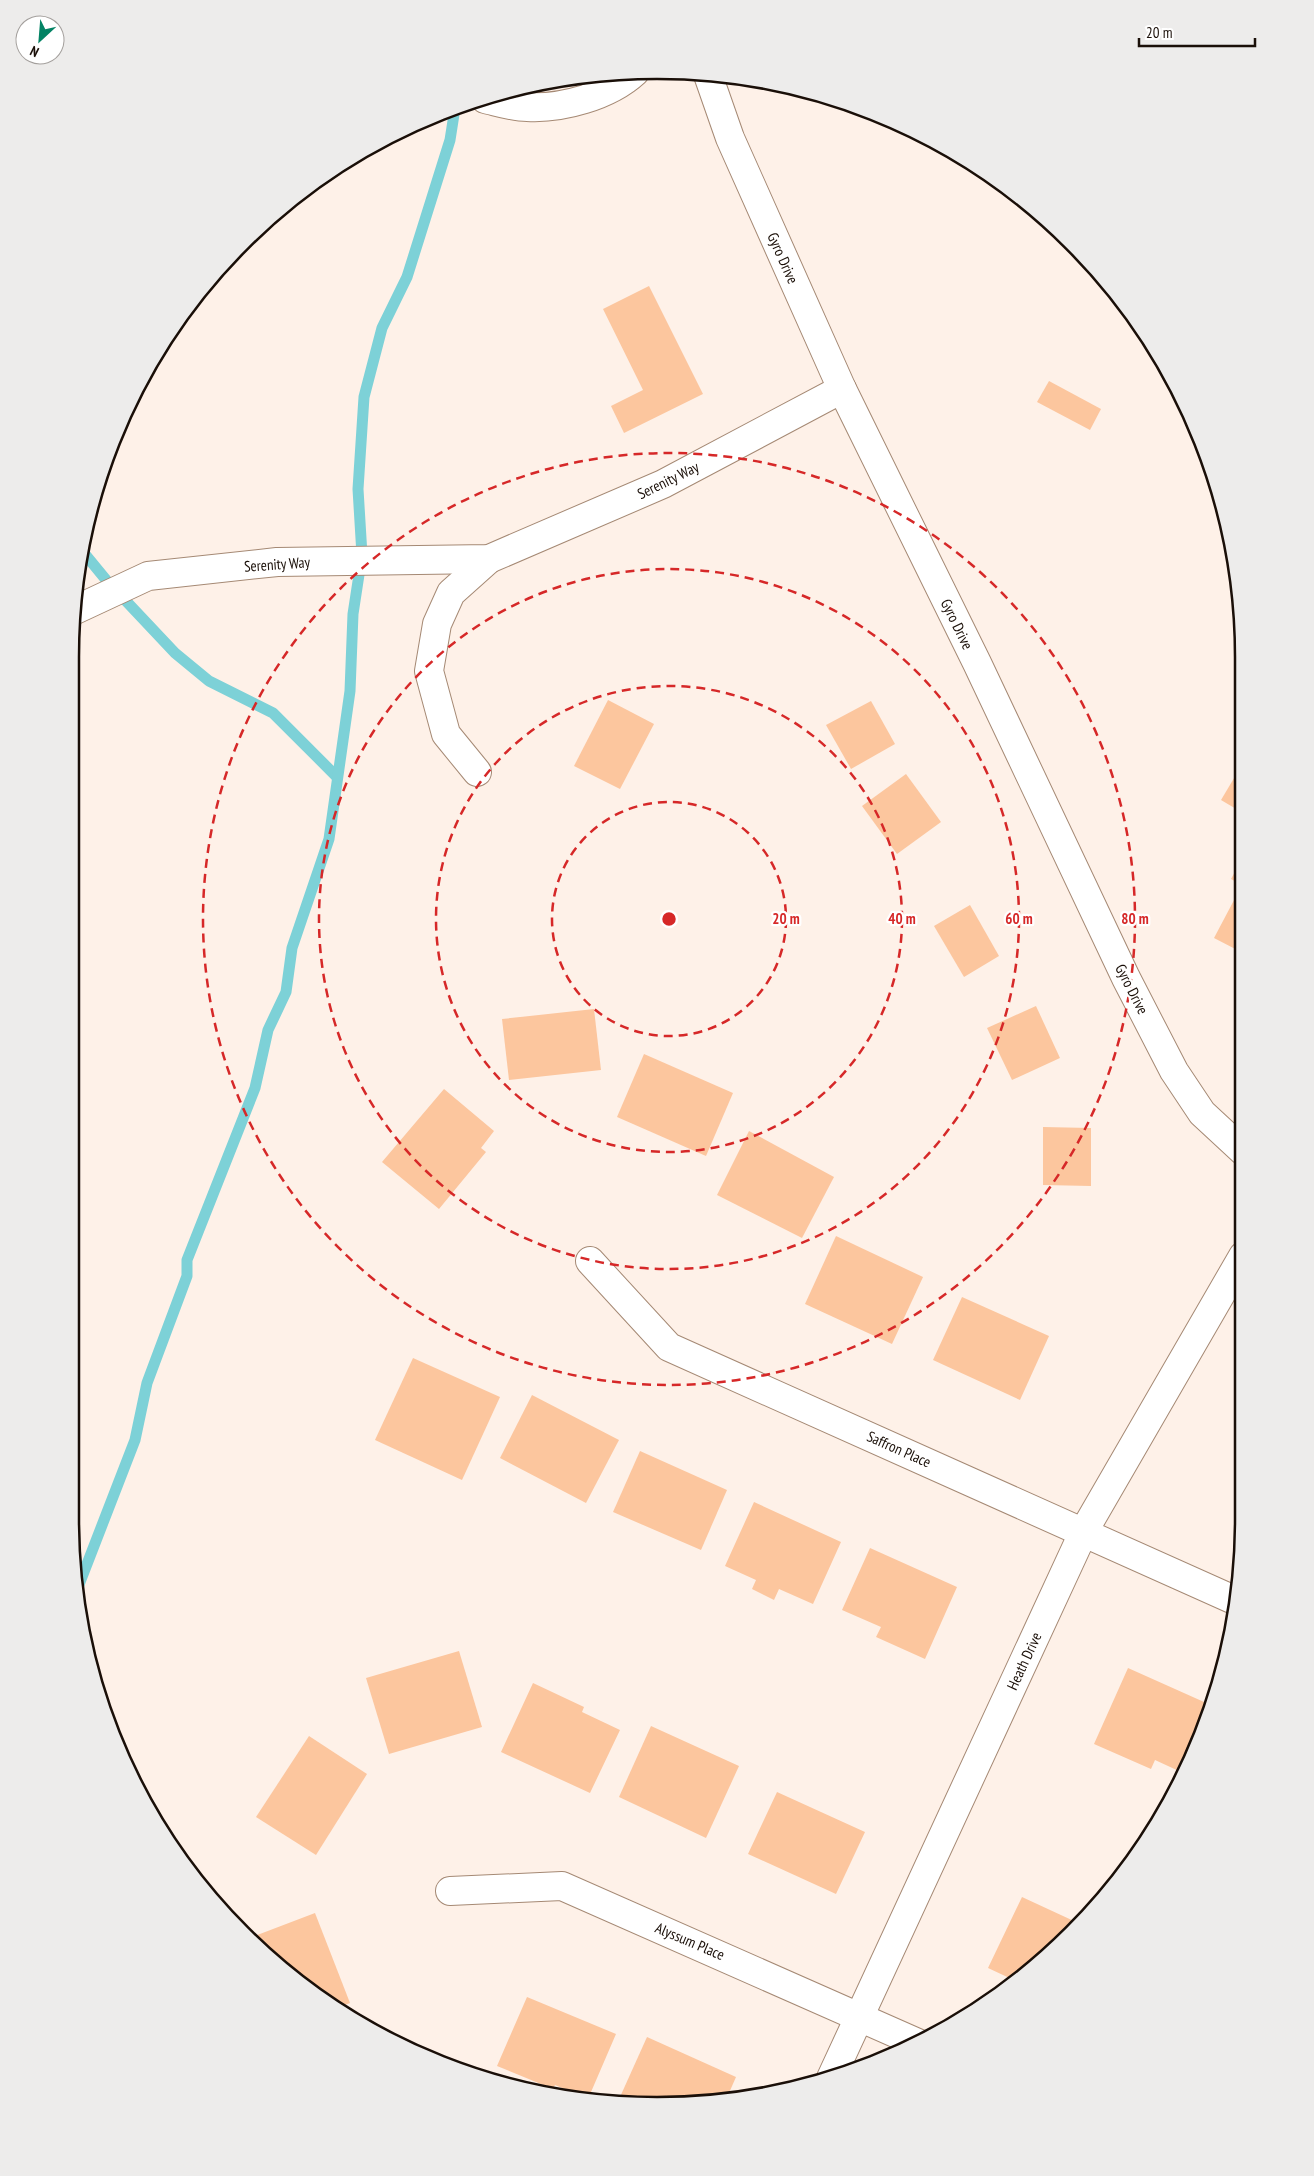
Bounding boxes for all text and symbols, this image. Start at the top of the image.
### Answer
north arrow [15,15,65,65]
scale bar [1139,15,1255,47]
text: 20 m [1146,23,1172,42]
text: N [27,42,42,61]
street label: Gyro Drive [763,229,803,287]
street label: Serenity Way [634,457,702,503]
street label: Serenity Way [243,552,311,576]
street label: Gyro Drive [937,596,977,652]
text: 20 m [772,909,800,928]
text: 40 m [888,909,916,928]
text: 60 m [1005,909,1033,928]
text: 80 m [1121,909,1149,928]
centre of rings [660,910,678,928]
street label: Gyro Drive [1111,961,1153,1017]
street label: Saffron Place [864,1426,934,1472]
street label: Heath Drive [1002,1629,1046,1693]
street label: Alyssum Place [653,1918,727,1964]

